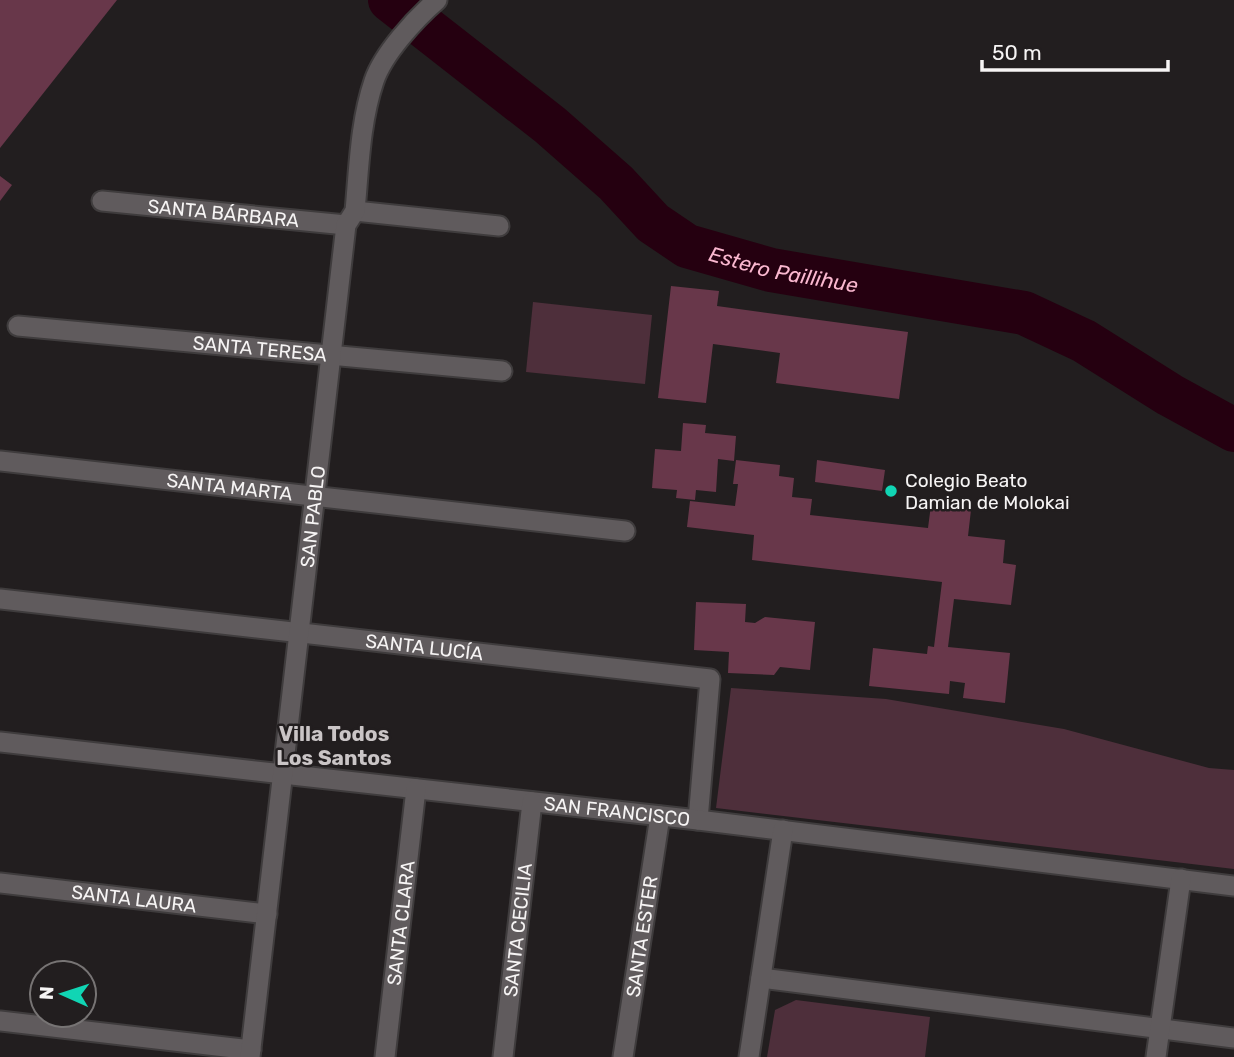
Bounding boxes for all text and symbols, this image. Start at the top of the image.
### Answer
scale bar [982,28,1168,72]
text: 50 m [992,40,1042,65]
street label: SANTA BÁRBARA [147,194,301,232]
water label: Estero Paillihue [706,240,860,297]
street label: SANTA TERESA [192,331,328,366]
street label: SAN PABLO [295,464,330,569]
street label: SANTA MARTA [165,468,294,505]
place label: Colegio Beato Damian de Molokai [905,469,1070,514]
marker: Colegio Beato Damian de Molokai [883,483,899,499]
street label: SANTA LUCÍA [364,629,485,665]
district label: Villa Todos Los Santos [276,721,392,770]
street label: SAN FRANCISCO [543,791,691,831]
street label: SANTA CLARA [382,859,419,986]
street label: SANTA CECILIA [498,861,537,998]
street label: SANTA ESTER [621,874,662,999]
street label: SANTA LAURA [70,880,198,917]
north arrow [28,959,98,1029]
text: N [35,986,58,1001]

